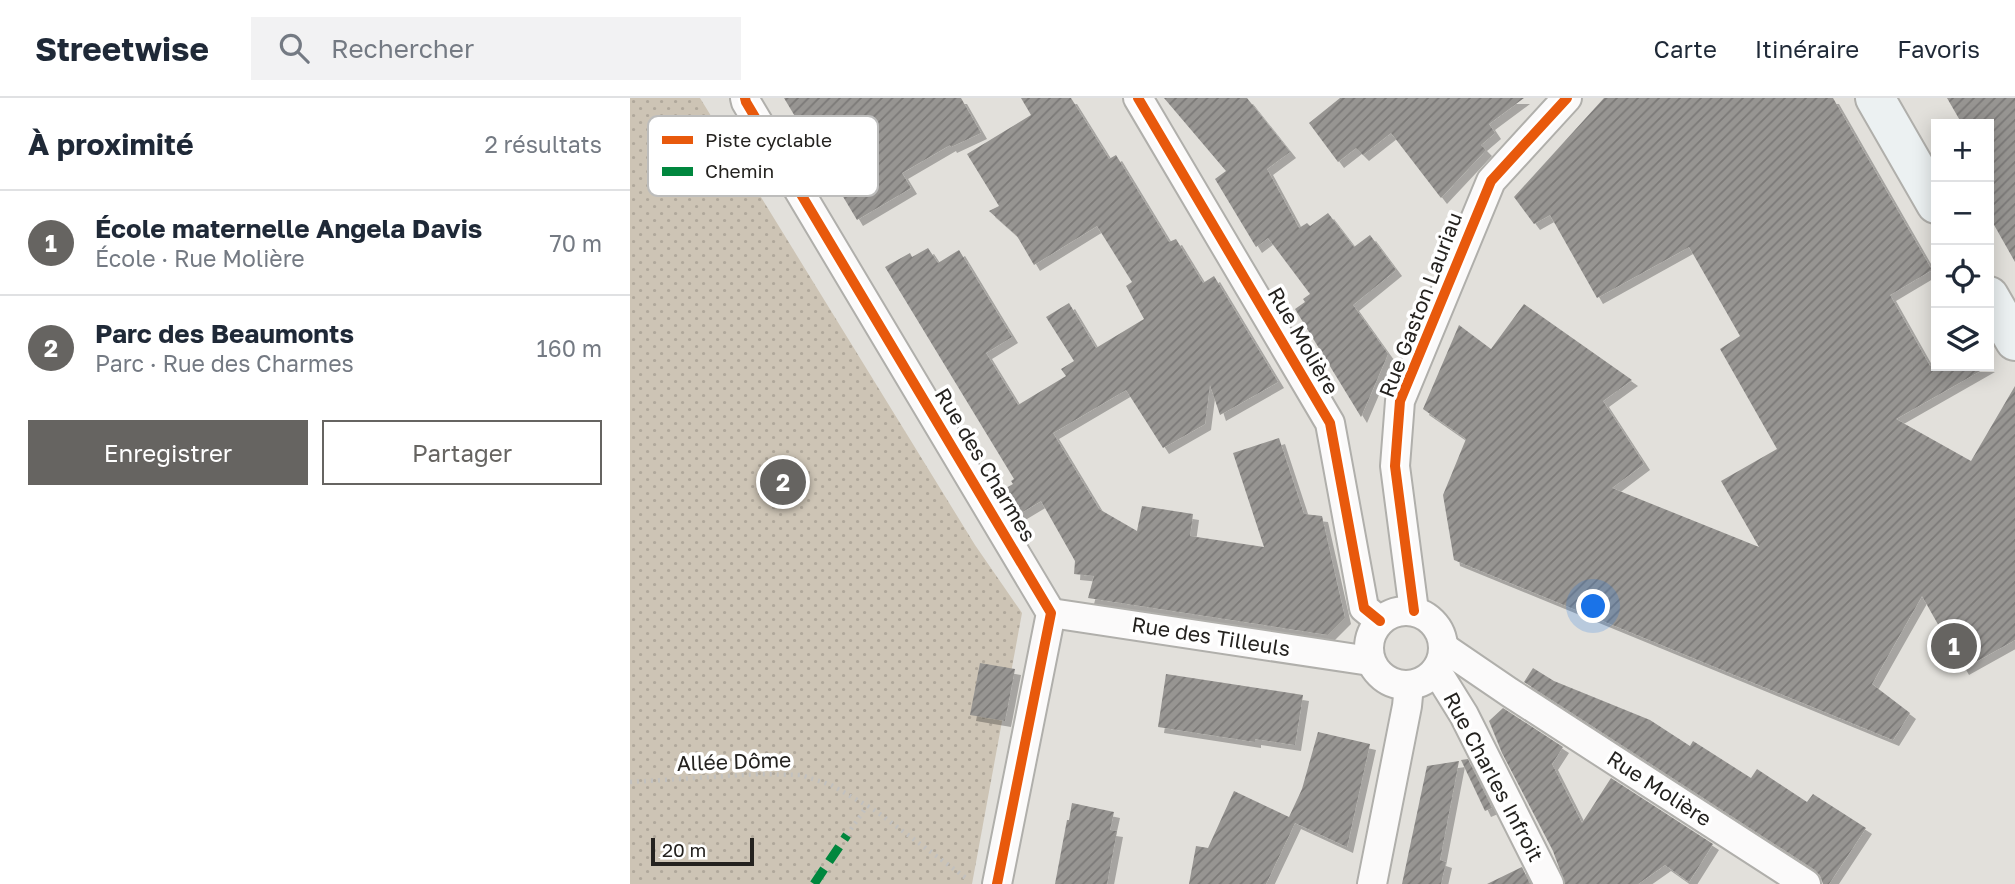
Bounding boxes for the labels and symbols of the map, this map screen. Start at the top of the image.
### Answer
legend [648,116,878,196]
text: Piste cyclable [705,128,832,151]
text: Chemin [705,159,774,182]
street label: Rue Gaston Lauriau [1373,208,1467,401]
street label: Rue Molière [1263,282,1345,399]
street label: Rue des Charmes [930,383,1042,546]
pin: 2 [760,456,806,508]
your location [1576,589,1610,623]
street label: Rue des Tilleuls [1130,611,1292,661]
pin: 1 [1931,620,1977,672]
street label: Rue Charles Infroit [1438,687,1550,866]
street label: Rue Molière [1602,745,1717,832]
street label: Allée Dôme [676,746,792,776]
scale bar [651,835,754,867]

